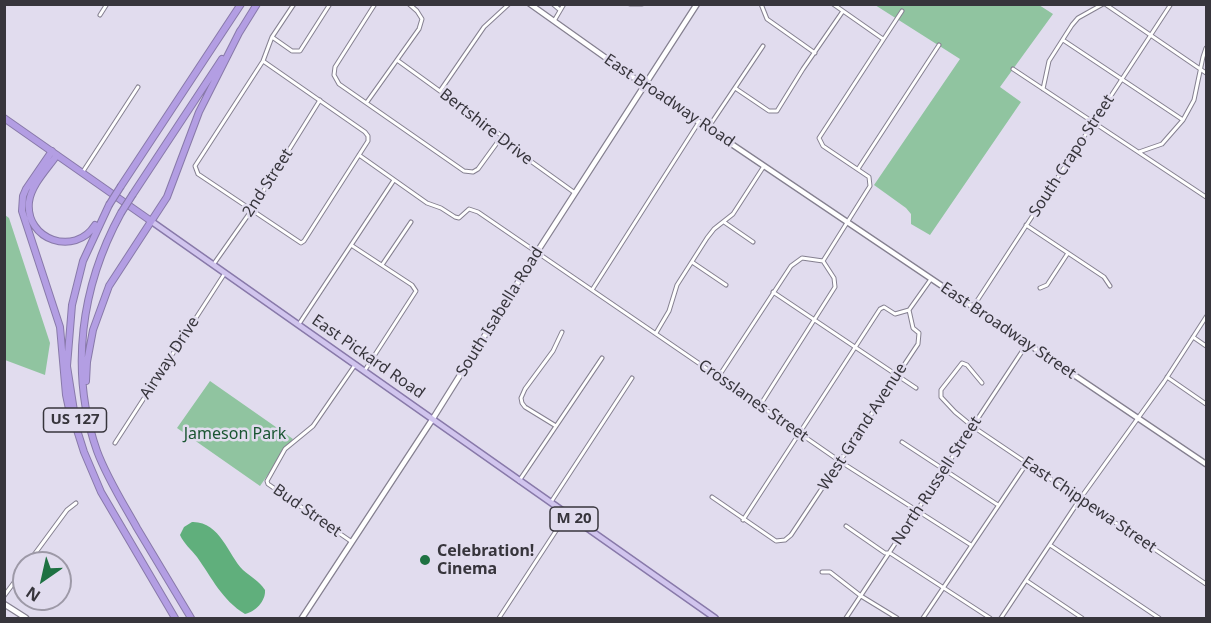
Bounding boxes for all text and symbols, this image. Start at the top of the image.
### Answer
street label: East Broadway Road [600,50,738,152]
street label: Bertshire Drive [436,85,536,169]
street label: South Crapo Street [1025,91,1119,221]
street label: 2nd Street [239,145,297,221]
street label: South Isabella Road [452,244,548,380]
street label: East Broadway Street [937,279,1079,383]
street label: East Pickard Road [308,311,428,403]
street label: Airway Drive [136,313,204,403]
street label: Crosslanes Street [694,356,812,446]
street label: West Grand Avenue [815,360,911,494]
road number: US 127 [44,408,106,432]
street label: North Russell Street [888,413,986,549]
park label: Jameson Park [184,424,286,444]
street label: East Chippewa Street [1018,453,1160,557]
street label: Bud Street [269,480,345,542]
road number: M 20 [550,507,598,531]
place label: Celebration! Cinema [437,541,534,579]
north arrow [12,551,72,611]
marker: Celebration! Cinema [418,553,432,567]
text: N [22,582,45,607]

